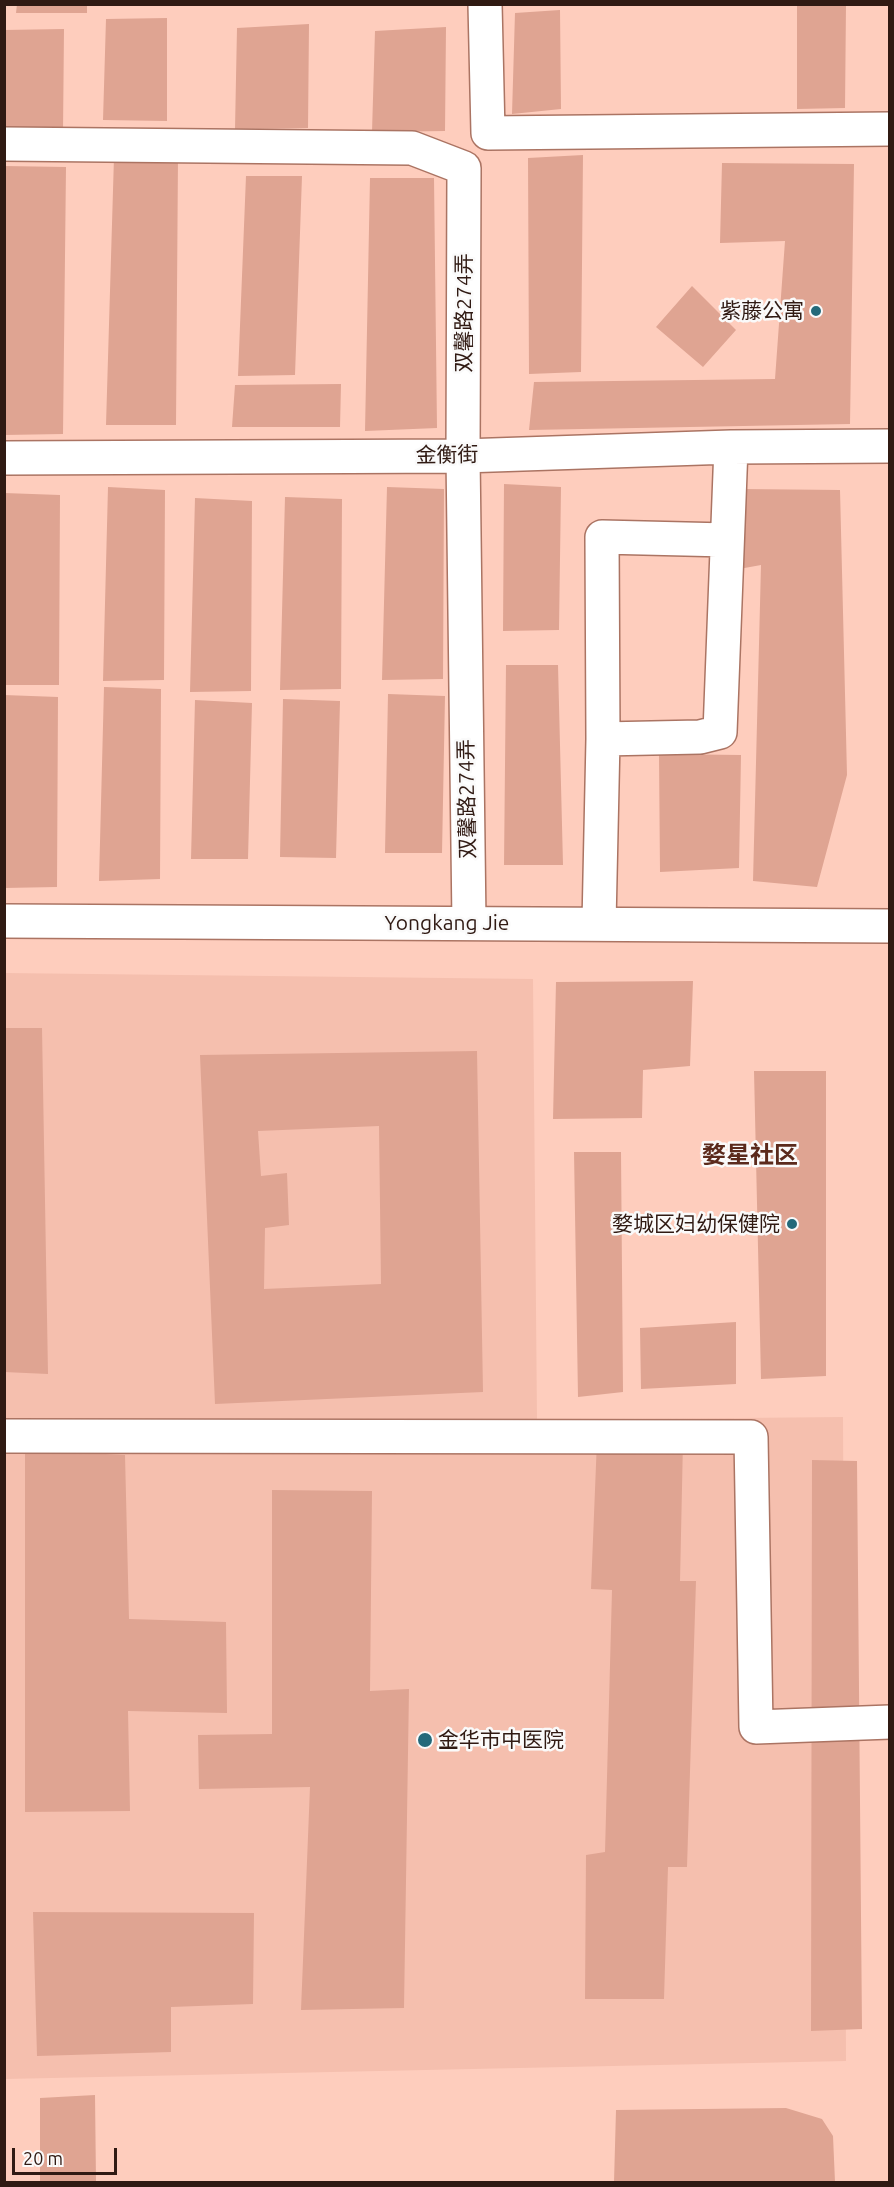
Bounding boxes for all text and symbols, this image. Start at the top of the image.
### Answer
street label: 双馨路274弄 [451,253,477,373]
place label: 紫藤公寓 [720,298,804,324]
marker: 紫藤公寓 [809,304,823,318]
street label: 金衡街 [415,442,479,468]
street label: 双馨路274弄 [453,739,481,859]
street label: Yongkang Jie [385,910,509,936]
district label: 婺星社区 [702,1141,798,1169]
place label: 婺城区妇幼保健院 [612,1211,780,1237]
marker: 婺城区妇幼保健院 [785,1217,799,1231]
place label: 金华市中医院 [438,1727,564,1753]
marker: 金华市中医院 [416,1731,434,1749]
scale bar [15,2136,120,2174]
text: 20 m [23,2148,63,2168]

